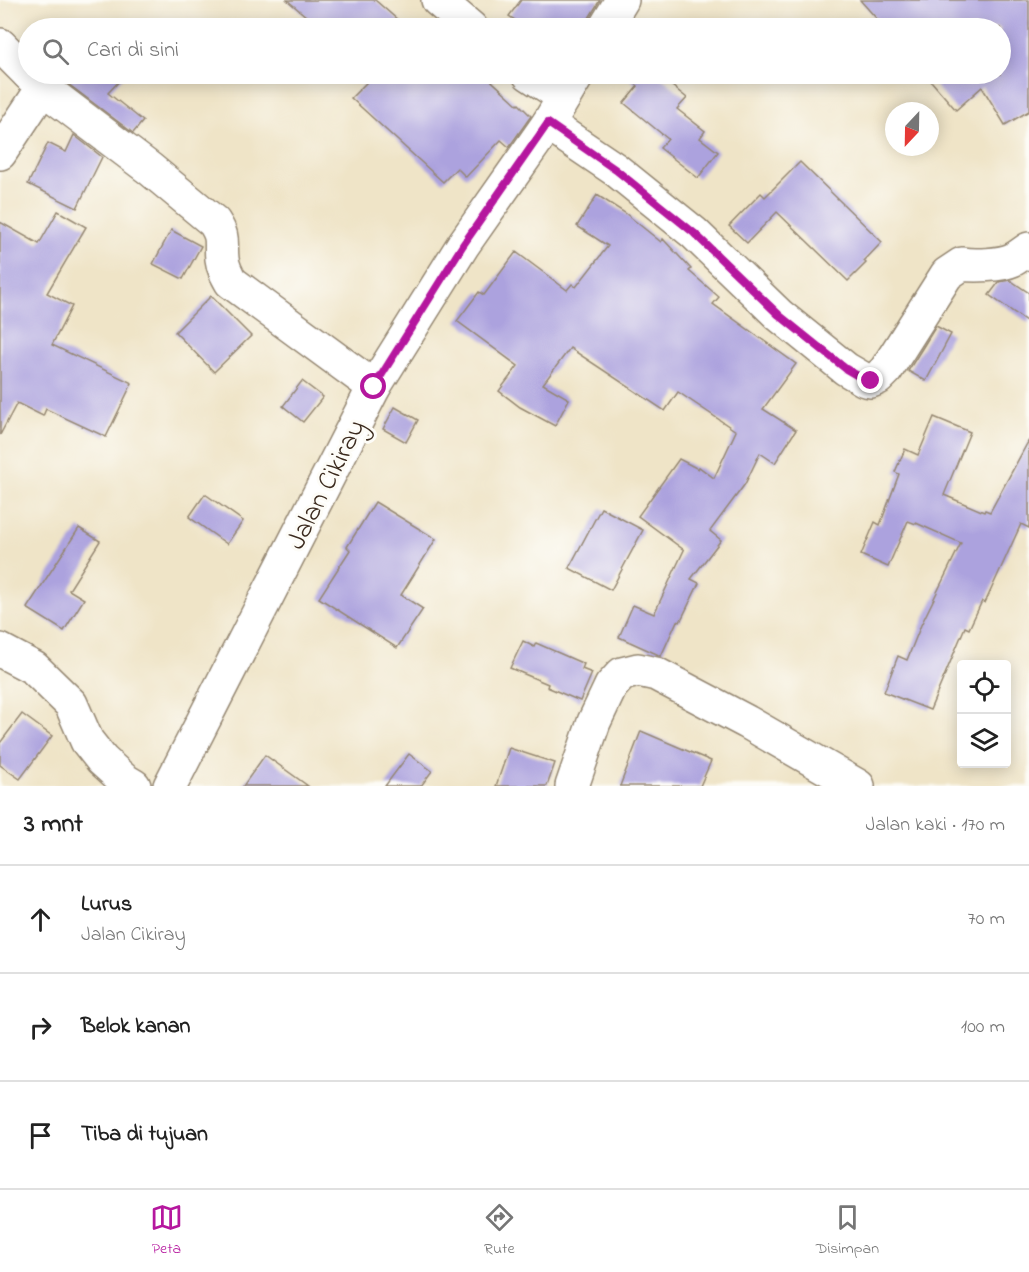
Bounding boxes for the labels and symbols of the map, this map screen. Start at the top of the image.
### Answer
north arrow [885,102,939,156]
route end [857,367,883,393]
route start [360,373,386,399]
street label: Jalan Cikiray [278,413,377,557]

